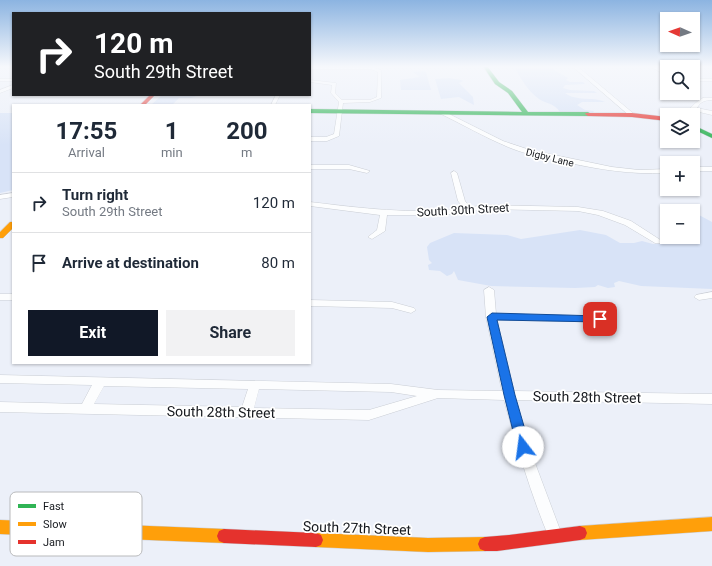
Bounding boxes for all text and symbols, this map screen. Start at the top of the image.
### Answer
north arrow [660,12,700,52]
map controls [660,12,700,244]
text: 120 m [94,27,173,60]
icon: right [28,28,80,80]
button: search [660,60,700,100]
text: South 29th Street [94,61,233,82]
button: layers [660,108,700,148]
text: 17:55 [56,117,117,145]
text: 1 [165,117,179,145]
text: 200 [226,117,267,145]
text: Arrival [68,145,105,160]
text: min [161,145,183,160]
text: m [241,145,253,160]
street label: Digby Lane [525,146,575,169]
button: + [660,156,700,196]
text: Turn right [62,186,128,204]
icon: right [28,192,50,214]
text: 120 m [253,194,295,212]
street label: South 30th Street [416,201,510,219]
text: South 29th Street [62,204,162,219]
button: − [660,204,700,244]
icon: arrive [28,252,50,274]
text: Arrive at destination [62,254,199,272]
text: 80 m [261,254,295,272]
pin [583,302,617,336]
icon: arrive [589,308,611,330]
button: Exit [28,310,158,356]
button: Share [166,310,295,356]
street label: South 28th Street [533,388,642,406]
street label: South 28th Street [167,403,276,421]
position arrow [502,426,544,468]
legend [10,492,142,556]
text: Fast [43,500,65,513]
text: Slow [43,518,67,531]
street label: South 27th Street [303,518,412,538]
text: Jam [43,536,65,549]

